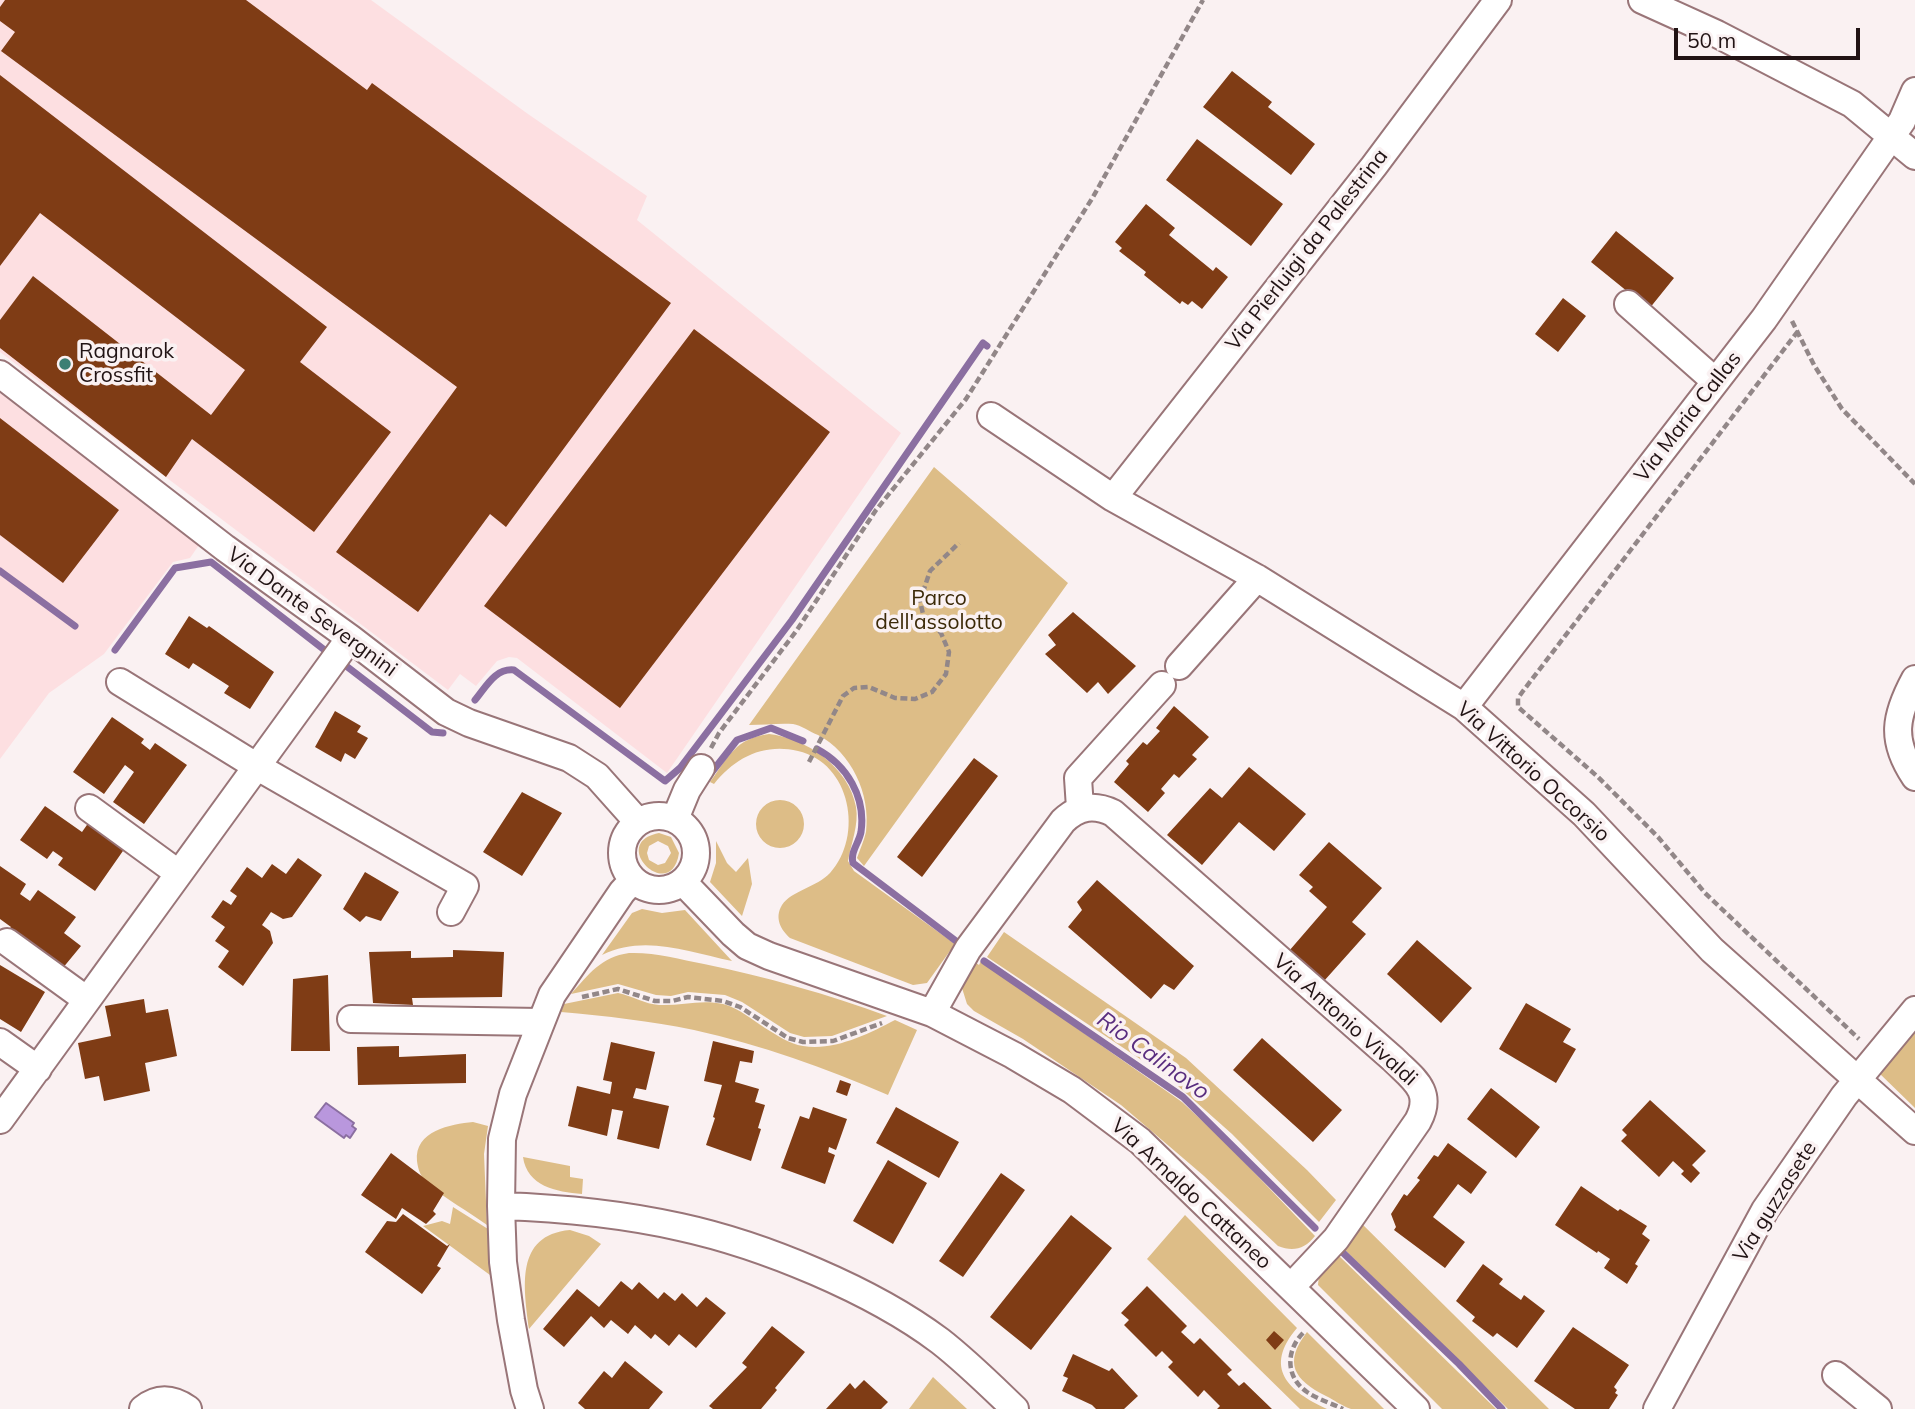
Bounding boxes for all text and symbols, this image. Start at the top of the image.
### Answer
scale bar [1677,14,1862,58]
text: 50 m [1687,27,1736,53]
street label: Via Pierluigi da Palestrina [1220,144,1394,356]
place label: Ragnarok Crossfit [79,339,174,389]
street label: Via Maria Callas [1629,347,1747,487]
marker: Ragnarok Crossfit [57,356,73,372]
street label: Via Dante Severgnini [222,542,402,682]
park label: Parco dell'assolotto [875,586,1003,636]
street label: Via Vittorio Occorsio [1451,697,1615,847]
street label: Via Antonio Vivaldi [1268,949,1422,1091]
water label: Rio Calinovo [1091,1006,1215,1106]
street label: Via Arnaldo Cattaneo [1106,1113,1276,1275]
street label: Via guzzasete [1728,1137,1822,1267]

